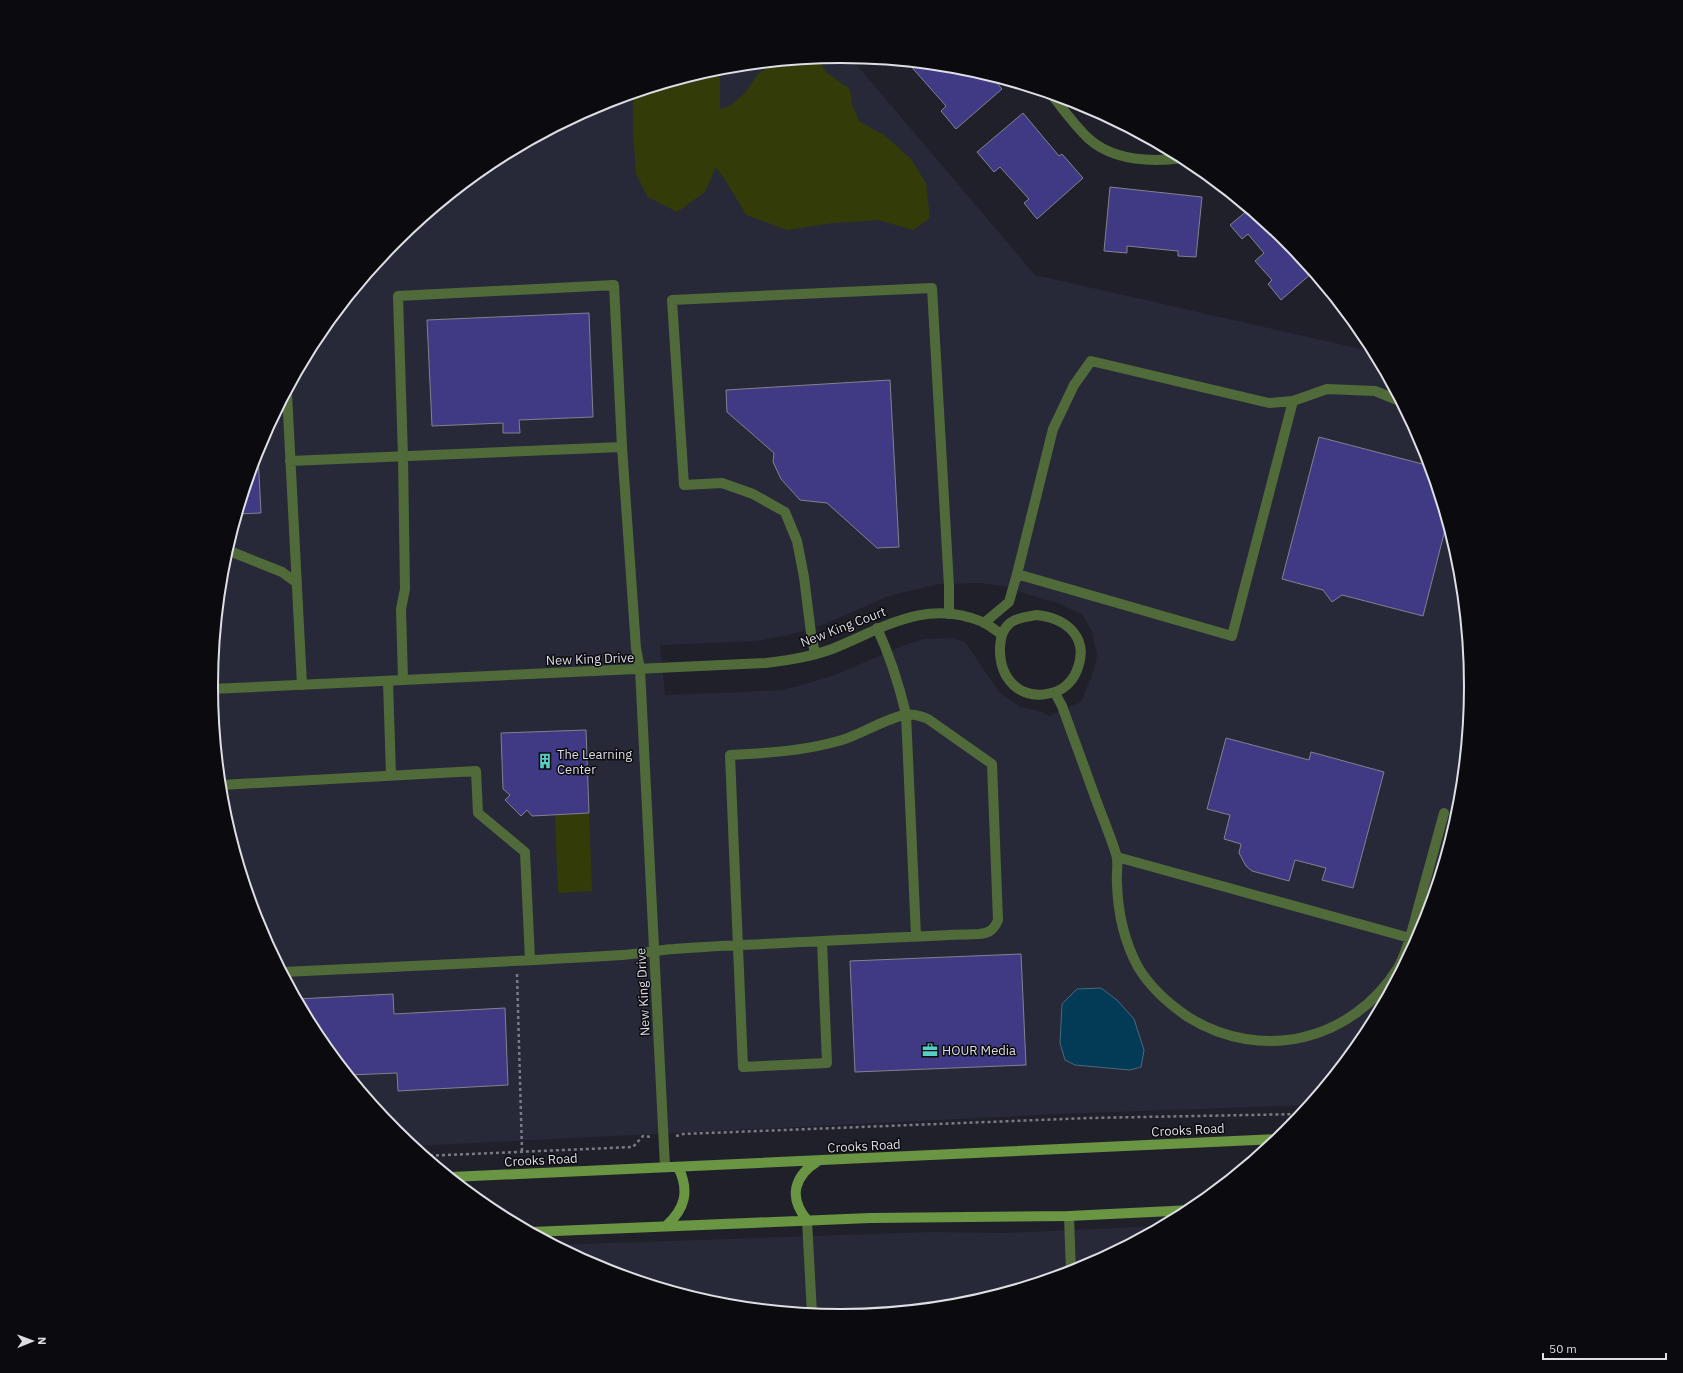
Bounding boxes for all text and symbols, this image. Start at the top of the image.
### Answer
street label: New King Court [798,603,888,651]
street label: New King Drive [546,649,634,669]
place label: The Learning Center [557,746,632,778]
building icon: The Learning Center [536,752,554,770]
street label: New King Drive [632,947,654,1037]
office icon: HOUR Media [921,1041,939,1059]
place label: HOUR Media [942,1042,1016,1059]
street label: Crooks Road [1151,1120,1225,1140]
street label: Crooks Road [827,1136,901,1156]
street label: Crooks Road [504,1150,578,1170]
north arrow [12,1321,52,1361]
scale bar [1543,1335,1666,1361]
text: N [35,1337,49,1345]
text: 50 m [1549,1341,1577,1356]

